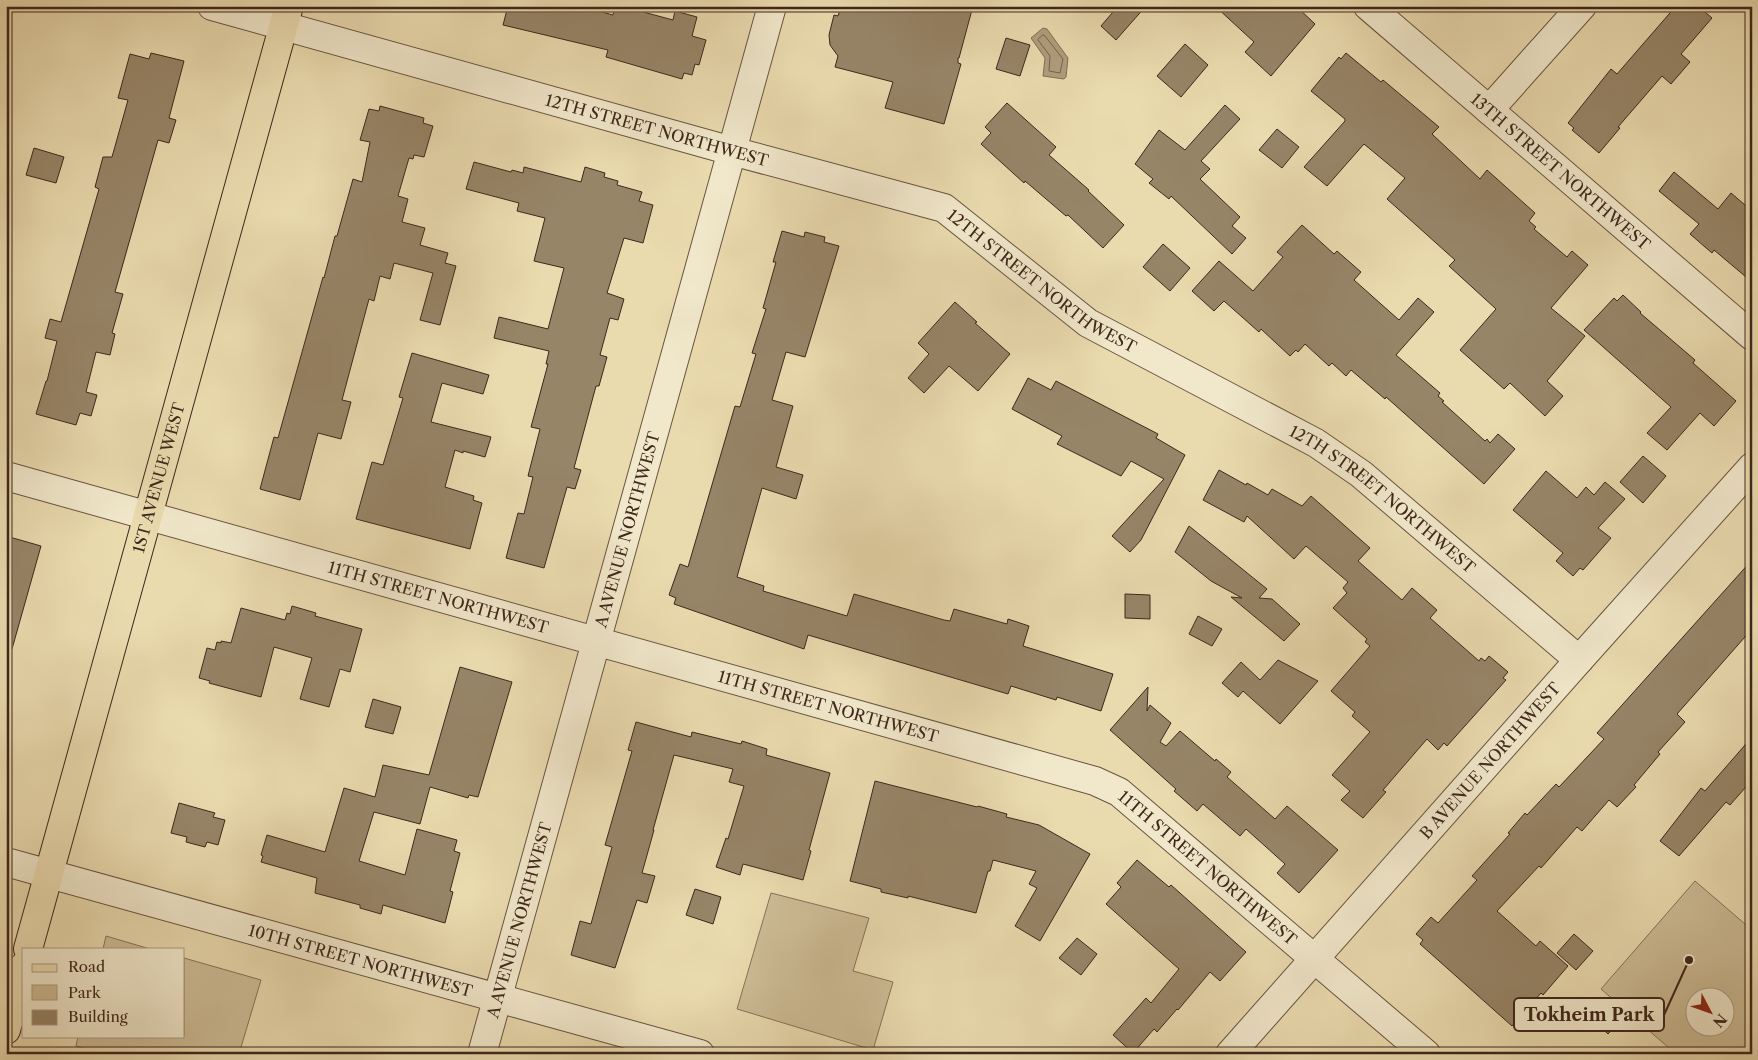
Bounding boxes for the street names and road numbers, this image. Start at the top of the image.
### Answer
street label: 12TH STREET NORTHWEST [543,89,771,170]
street label: 13TH STREET NORTHWEST [1467,89,1654,254]
street label: 12TH STREET NORTHWEST [943,205,1140,357]
street label: 1ST AVENUE WEST [128,400,189,555]
street label: 12TH STREET NORTHWEST [1286,421,1480,577]
street label: A AVENUE NORTHWEST [590,429,664,631]
street label: 11TH STREET NORTHWEST [326,557,551,637]
street label: 11TH STREET NORTHWEST [716,666,941,747]
street label: B AVENUE NORTHWEST [1415,678,1564,843]
street label: 11TH STREET NORTHWEST [1115,786,1301,949]
street label: A AVENUE NORTHWEST [482,820,556,1021]
street label: 10TH STREET NORTHWEST [246,920,475,1001]

